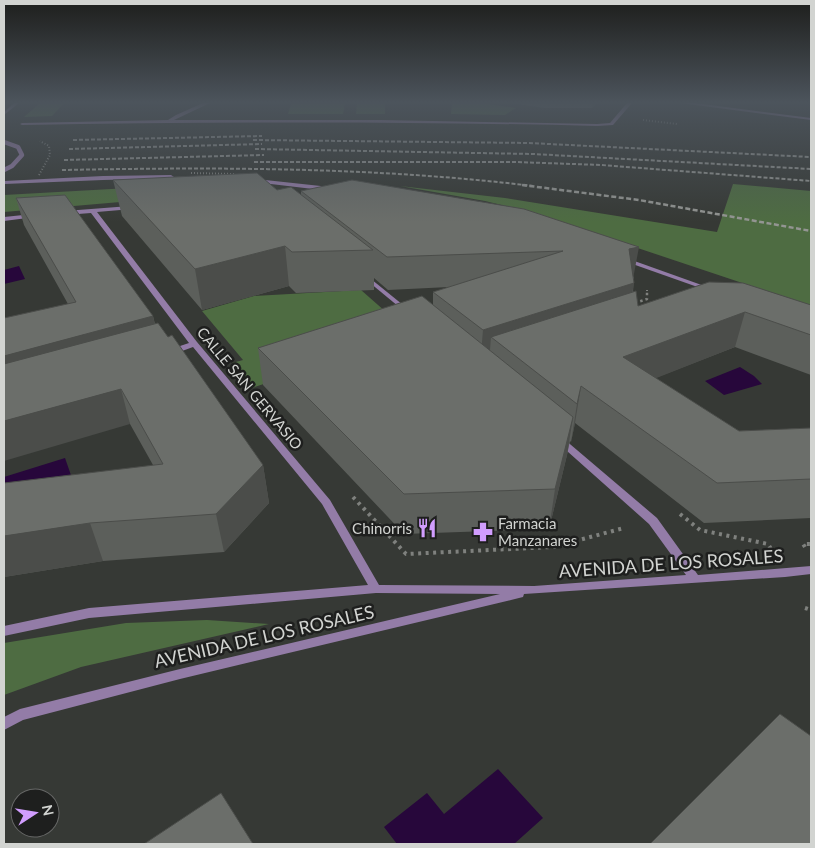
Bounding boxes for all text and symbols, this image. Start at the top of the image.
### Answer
street label: CALLE SAN GERVASIO [194,323,306,453]
place label: Farmacia Manzanares [498,514,577,549]
restaurant icon: Chinorris [416,517,438,539]
place label: Chinorris [352,519,412,537]
pharmacy icon: Farmacia Manzanares [472,521,494,543]
street label: AVENIDA DE LOS ROSALES [558,544,784,582]
street label: AVENIDA DE LOS ROSALES [152,600,376,672]
north arrow [10,788,60,838]
text: N [39,803,58,817]

